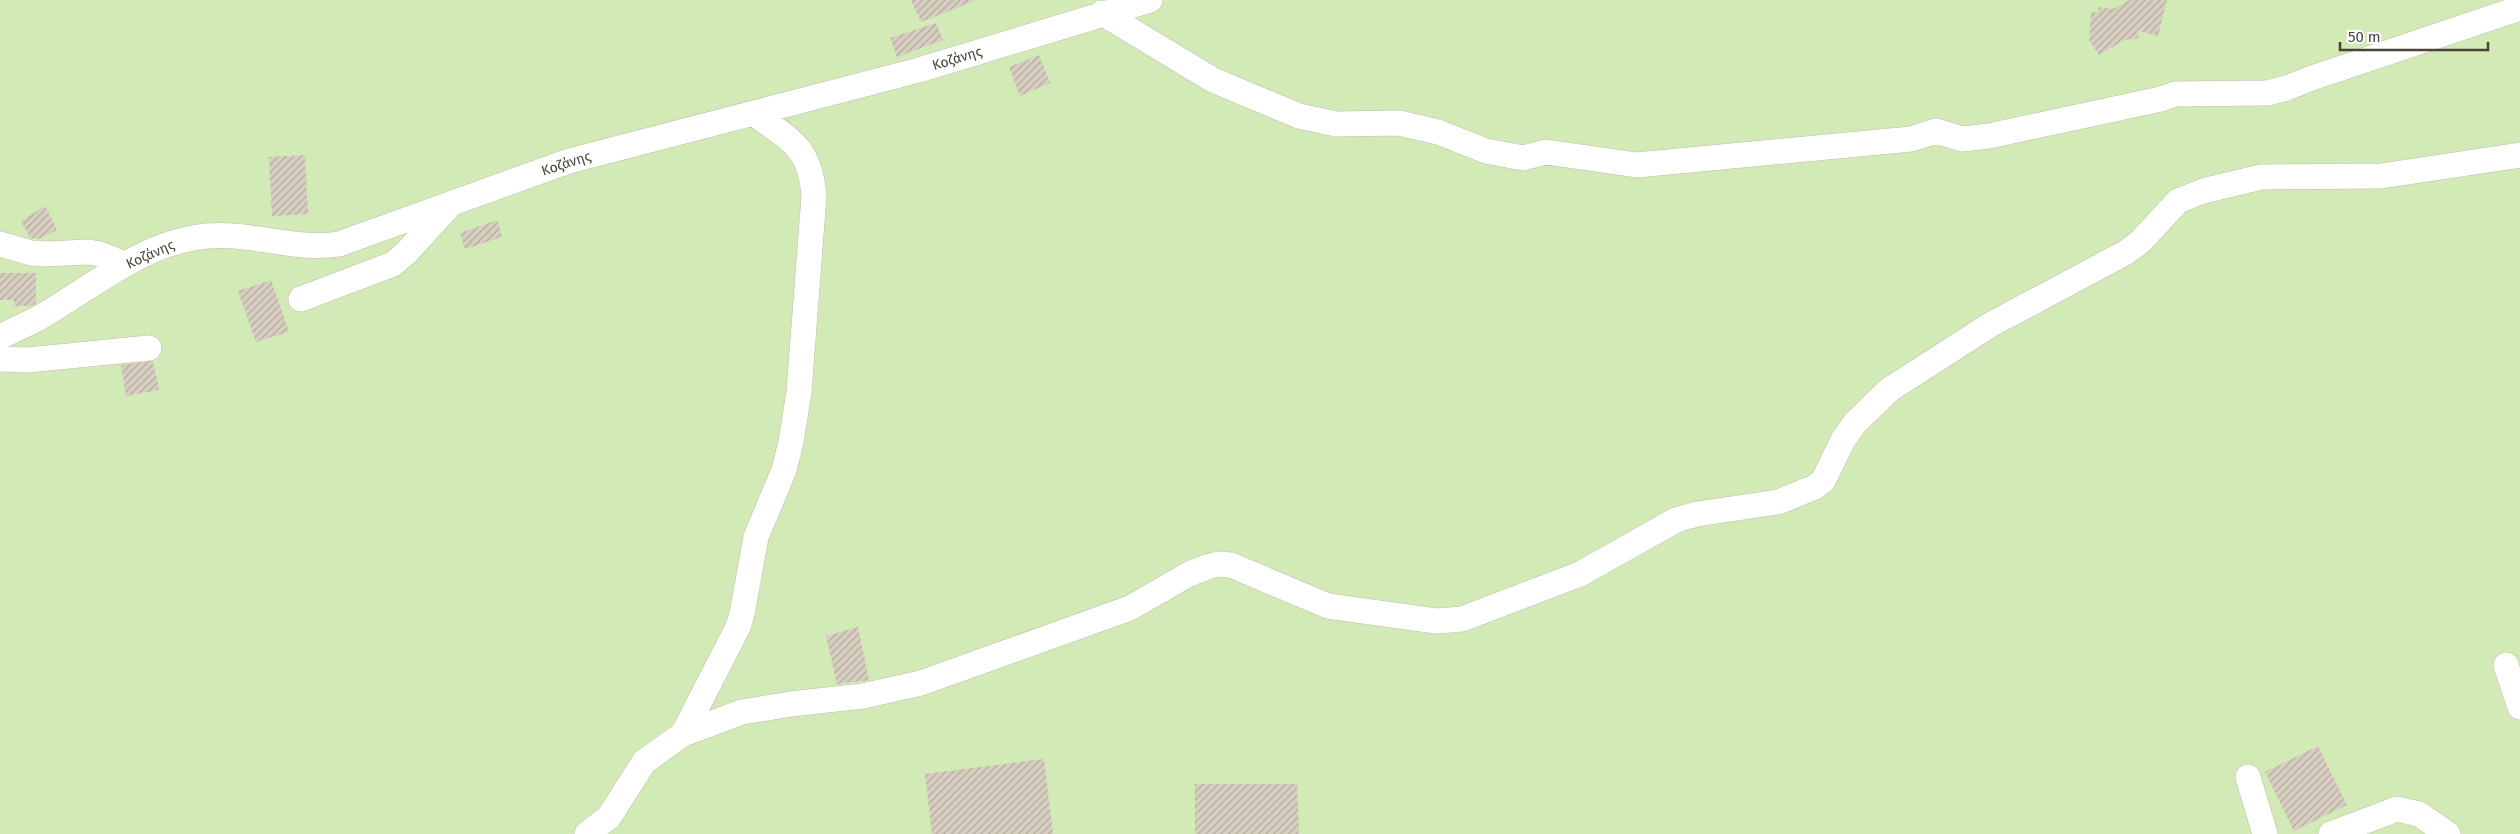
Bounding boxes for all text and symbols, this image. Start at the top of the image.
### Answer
scale bar [2340,20,2488,52]
text: 50 m [2348,28,2381,46]
street label: Κοζάνης [930,43,985,74]
street label: Κοζάνης [539,147,594,179]
street label: Κοζάνης [123,236,177,273]

